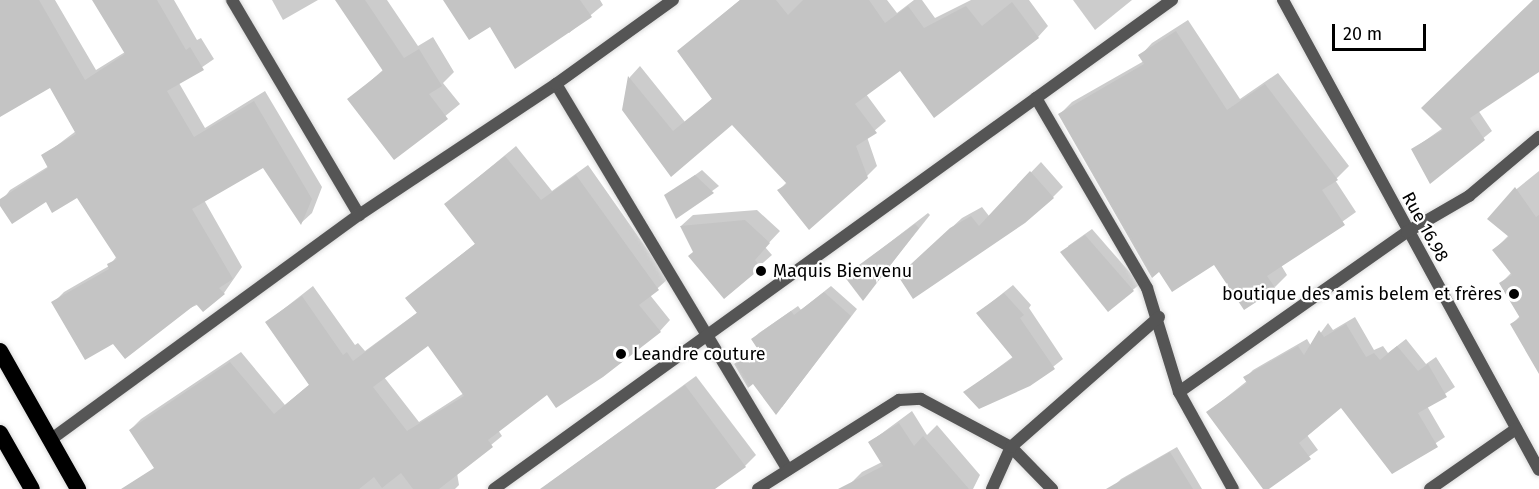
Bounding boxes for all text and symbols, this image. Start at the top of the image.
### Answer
scale bar [1335,12,1430,50]
text: 20 m [1343,23,1382,45]
street label: Rue 16.98 [1397,188,1453,266]
place label: Maquis Bienvenu [773,260,912,282]
marker: Maquis Bienvenu [754,264,768,278]
place label: boutique des amis belem et frères [1222,283,1502,305]
marker: boutique des amis belem et frères [1507,287,1521,301]
place label: Leandre couture [633,343,766,365]
marker: Leandre couture [614,347,628,361]

